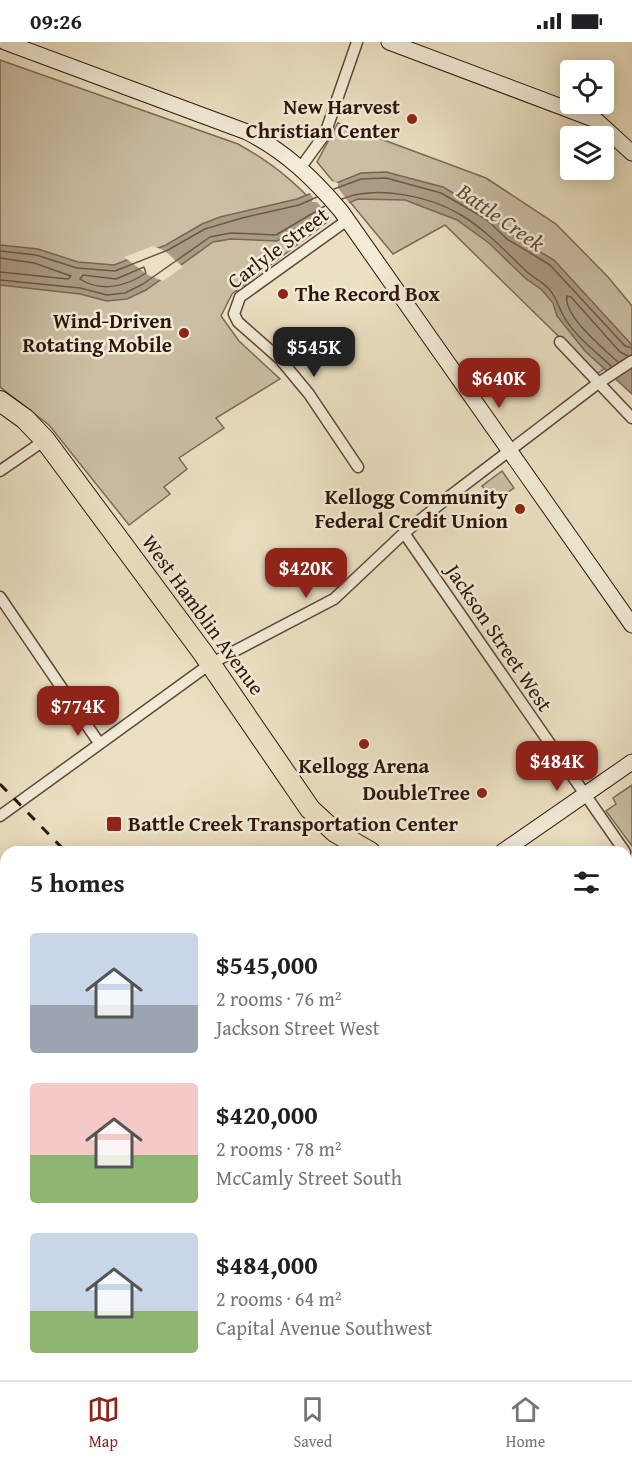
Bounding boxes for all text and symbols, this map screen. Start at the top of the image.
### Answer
text: 09:26 [30,5,82,37]
map controls [560,60,614,180]
button: locate [560,60,614,114]
place label: New Harvest Christian Center [246,91,400,146]
marker: New Harvest Christian Center [405,112,419,126]
button: layers [560,126,614,180]
water label: Battle Creek [450,175,552,259]
street label: Carlyle Street [221,199,335,296]
place label: The Record Box [295,278,440,309]
marker: The Record Box [276,287,290,301]
place label: Wind-Driven Rotating Mobile [22,305,173,360]
marker: Wind-Driven Rotating Mobile [177,326,191,340]
pin: $545K [272,327,356,378]
text: $545K [287,332,341,361]
pin: $640K [457,358,541,409]
text: $640K [472,363,526,392]
place label: Kellogg Community Federal Credit Union [315,481,509,536]
marker: Kellogg Community Federal Credit Union [513,502,527,516]
street label: West Hamblin Avenue [134,528,272,702]
pin: $420K [264,548,348,599]
text: $420K [279,553,333,582]
street label: Jackson Street West [437,555,561,718]
pin: $774K [36,686,120,737]
text: $774K [51,691,105,720]
marker: Kellogg Arena [357,737,371,751]
pin: $484K [515,741,599,792]
text: $484K [530,746,584,775]
place label: Kellogg Arena [299,750,430,781]
place label: DoubleTree [362,777,470,808]
marker: DoubleTree [475,786,489,800]
place label: Battle Creek Transportation Center [128,808,459,839]
marker: Battle Creek Transportation Center [105,815,123,833]
text: 5 homes [30,863,125,902]
icon: filters [570,866,603,899]
text: $545,000 [216,945,318,984]
icon: home [78,957,150,1029]
text: 2 rooms · 76 m² [216,984,342,1013]
text: Jackson Street West [216,1013,380,1042]
text: $420,000 [216,1095,318,1134]
icon: home [78,1107,150,1179]
text: 2 rooms · 78 m² [216,1134,342,1163]
text: McCamly Street South [216,1163,402,1192]
text: $484,000 [216,1245,318,1284]
icon: home [78,1257,150,1329]
text: 2 rooms · 64 m² [216,1284,342,1313]
text: Capital Avenue Southwest [216,1313,432,1342]
tab: Map [87,1393,120,1453]
tab: Saved [293,1393,332,1453]
tab: Home [506,1393,545,1453]

